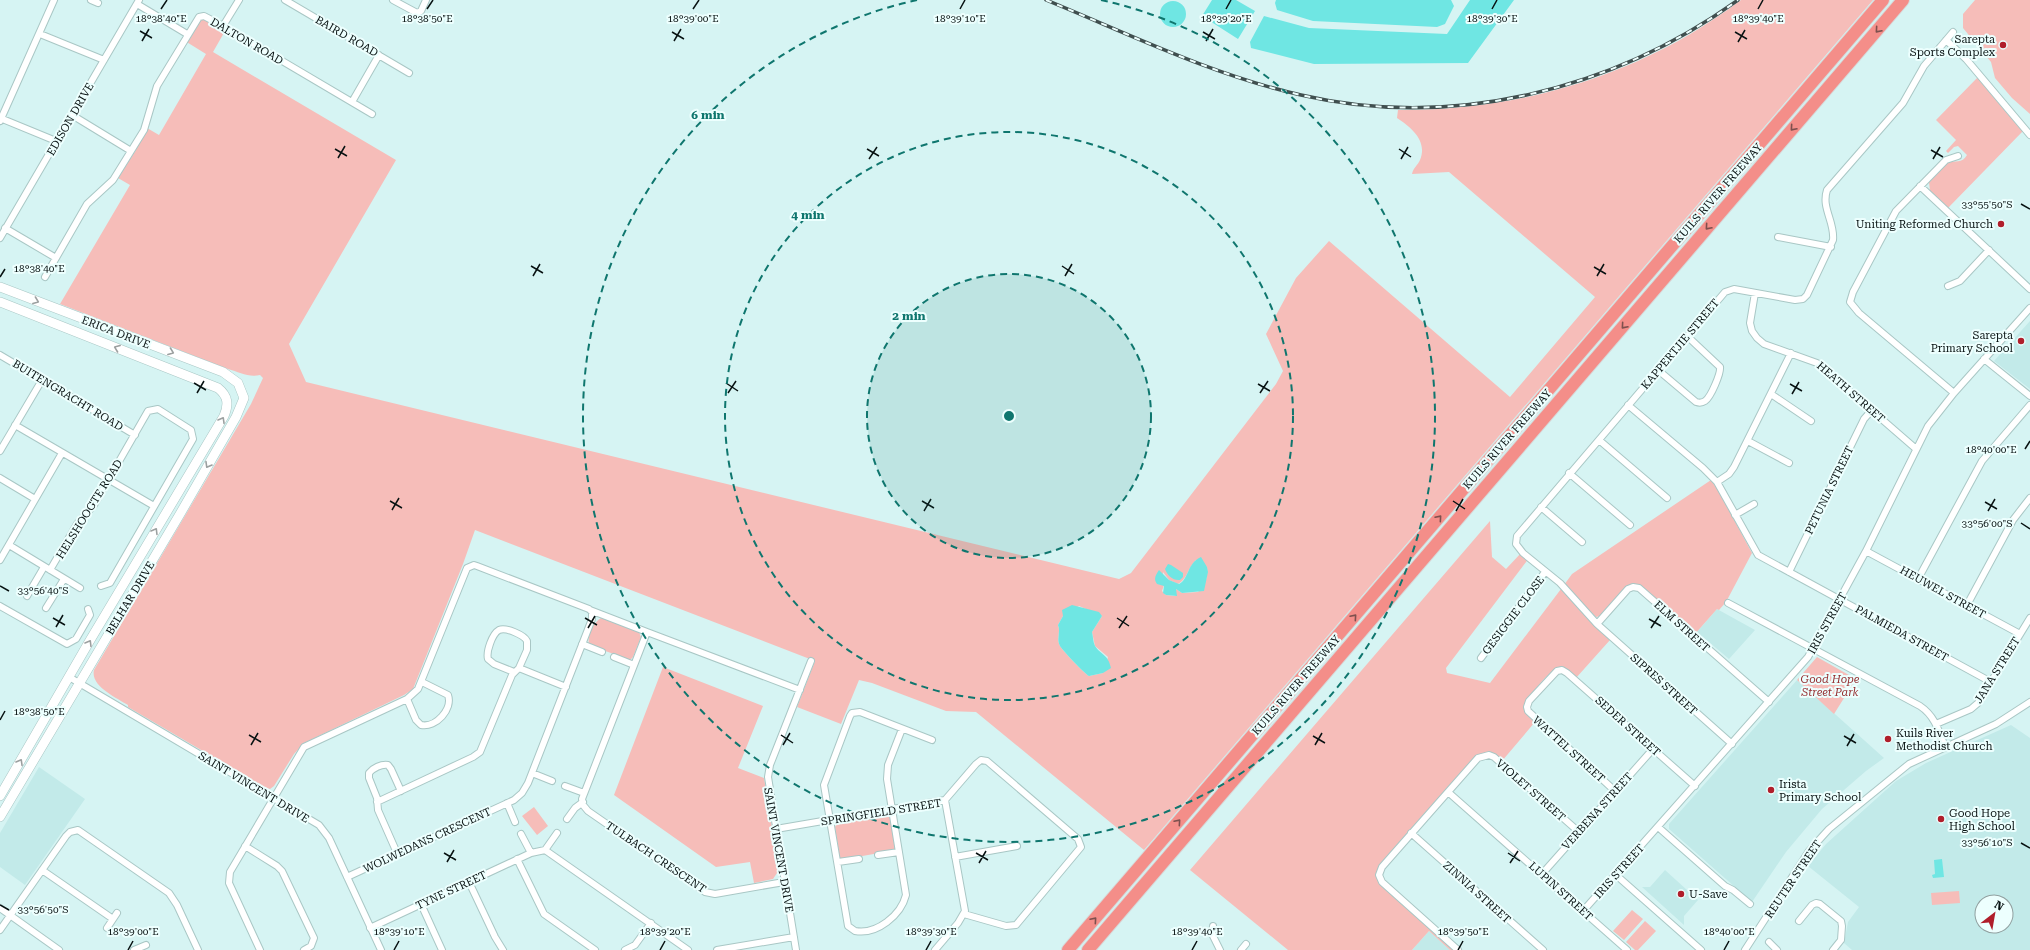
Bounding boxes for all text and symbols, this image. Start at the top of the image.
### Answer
text: 18°38'40"E [135,13,187,24]
street label: BAIRD ROAD [313,13,380,60]
text: 18°38'50"E [401,13,453,24]
text: 18°39'00"E [667,13,719,24]
text: 18°39'10"E [934,13,986,24]
text: 18°39'20"E [1200,13,1252,24]
text: 18°39'30"E [1466,13,1518,24]
text: 18°39'40"E [1732,13,1784,24]
street label: DALTON ROAD [208,15,285,68]
one-way arrow [1875,25,1882,32]
place label: Sarepta Sports Complex [1910,33,1996,59]
marker: Sarepta Sports Complex [1998,40,2008,50]
street label: EDISON DRIVE [44,81,97,158]
text: 6 min [691,108,725,122]
one-way arrow [1791,124,1798,131]
street label: KUILS RIVER FREEWAY [1672,140,1766,246]
text: 33°55'50"S [1962,199,2012,210]
text: 4 min [791,208,825,222]
place label: Uniting Reformed Church [1856,218,1993,231]
marker: Uniting Reformed Church [1996,219,2006,229]
one-way arrow [1706,222,1713,230]
text: 18°38'40"E [13,263,65,274]
street label: KAPPERTJIE STREET [1639,296,1722,392]
one-way arrow [33,297,40,305]
text: 2 min [892,309,926,323]
street label: ERICA DRIVE [80,313,152,351]
one-way arrow [1621,321,1628,328]
place label: Sarepta Primary School [1931,329,2014,355]
marker: Sarepta Primary School [2016,336,2026,346]
one-way arrow [113,344,120,352]
one-way arrow [167,348,174,356]
street label: BUITENGRACHT ROAD [10,357,125,434]
street label: HEATH STREET [1814,359,1887,425]
street label: KUILS RIVER FREEWAY [1461,386,1555,492]
centre of rings [1002,409,1016,423]
one-way arrow [217,417,225,424]
street label: PETUNIA STREET [1802,444,1856,536]
text: 18°40'00"E [1965,444,2017,455]
street label: HELSHOOGTE ROAD [54,457,125,561]
one-way arrow [206,461,213,468]
one-way arrow [1434,516,1441,523]
text: 33°56'00"S [1962,518,2012,529]
one-way arrow [150,528,157,535]
street label: BELHAR DRIVE [103,559,158,637]
street label: HEUWEL STREET [1898,564,1988,621]
street label: GESIGGIE CLOSE [1480,573,1547,657]
text: 33°56'40"S [18,585,68,596]
street label: IRIS STREET [1805,590,1850,656]
street label: ELM STREET [1651,598,1712,655]
street label: PALMIEDA STREET [1853,602,1951,664]
one-way arrow [1350,614,1357,622]
street label: KUILS RIVER FREEWAY [1250,632,1344,738]
street label: JANA STREET [1972,635,2023,706]
one-way arrow [84,640,91,647]
street label: SIPRES STREET [1628,651,1700,718]
park label: Good Hope Street Park [1800,673,1860,699]
street label: SEDER STREET [1592,694,1663,759]
text: 18°38'50"E [13,706,65,717]
street label: WATTEL STREET [1530,714,1607,785]
place label: Kuils River Methodist Church [1896,727,1993,753]
marker: Kuils River Methodist Church [1883,734,1893,744]
street label: SAINT VINCENT DRIVE [196,749,312,826]
street label: VIOLET STREET [1493,757,1568,824]
one-way arrow [15,759,22,766]
street label: VERBENA STREET [1559,770,1635,852]
place label: Irista Primary School [1779,778,1862,804]
marker: Irista Primary School [1766,785,1776,795]
street label: SAINT VINCENT DRIVE [761,786,796,914]
street label: SPRINGFIELD STREET [820,797,942,828]
street label: WOLWEDANS CRESCENT [361,805,493,876]
place label: Good Hope High School [1949,807,2016,833]
marker: Good Hope High School [1936,814,1946,824]
street label: TULBACH CRESCENT [603,819,708,896]
one-way arrow [1174,819,1181,826]
text: 33°56'10"S [1962,837,2012,848]
street label: REUTER STREET [1762,838,1824,921]
street label: IRIS STREET [1592,842,1647,901]
street label: ZINNIA STREET [1440,859,1513,926]
street label: LUPIN STREET [1526,859,1595,923]
street label: TYNE STREET [414,868,489,913]
place label: U-Save [1689,888,1728,901]
marker: U-Save [1676,889,1686,899]
north arrow [1974,894,2014,934]
text: N [1992,898,2006,914]
text: 33°56'50"S [18,904,68,915]
one-way arrow [1089,918,1096,925]
text: 18°39'00"E [107,926,159,937]
text: 18°39'10"E [373,926,425,937]
text: 18°39'20"E [639,926,691,937]
text: 18°39'30"E [905,926,957,937]
text: 18°39'40"E [1171,926,1223,937]
text: 18°39'50"E [1437,926,1489,937]
text: 18°40'00"E [1703,926,1755,937]

